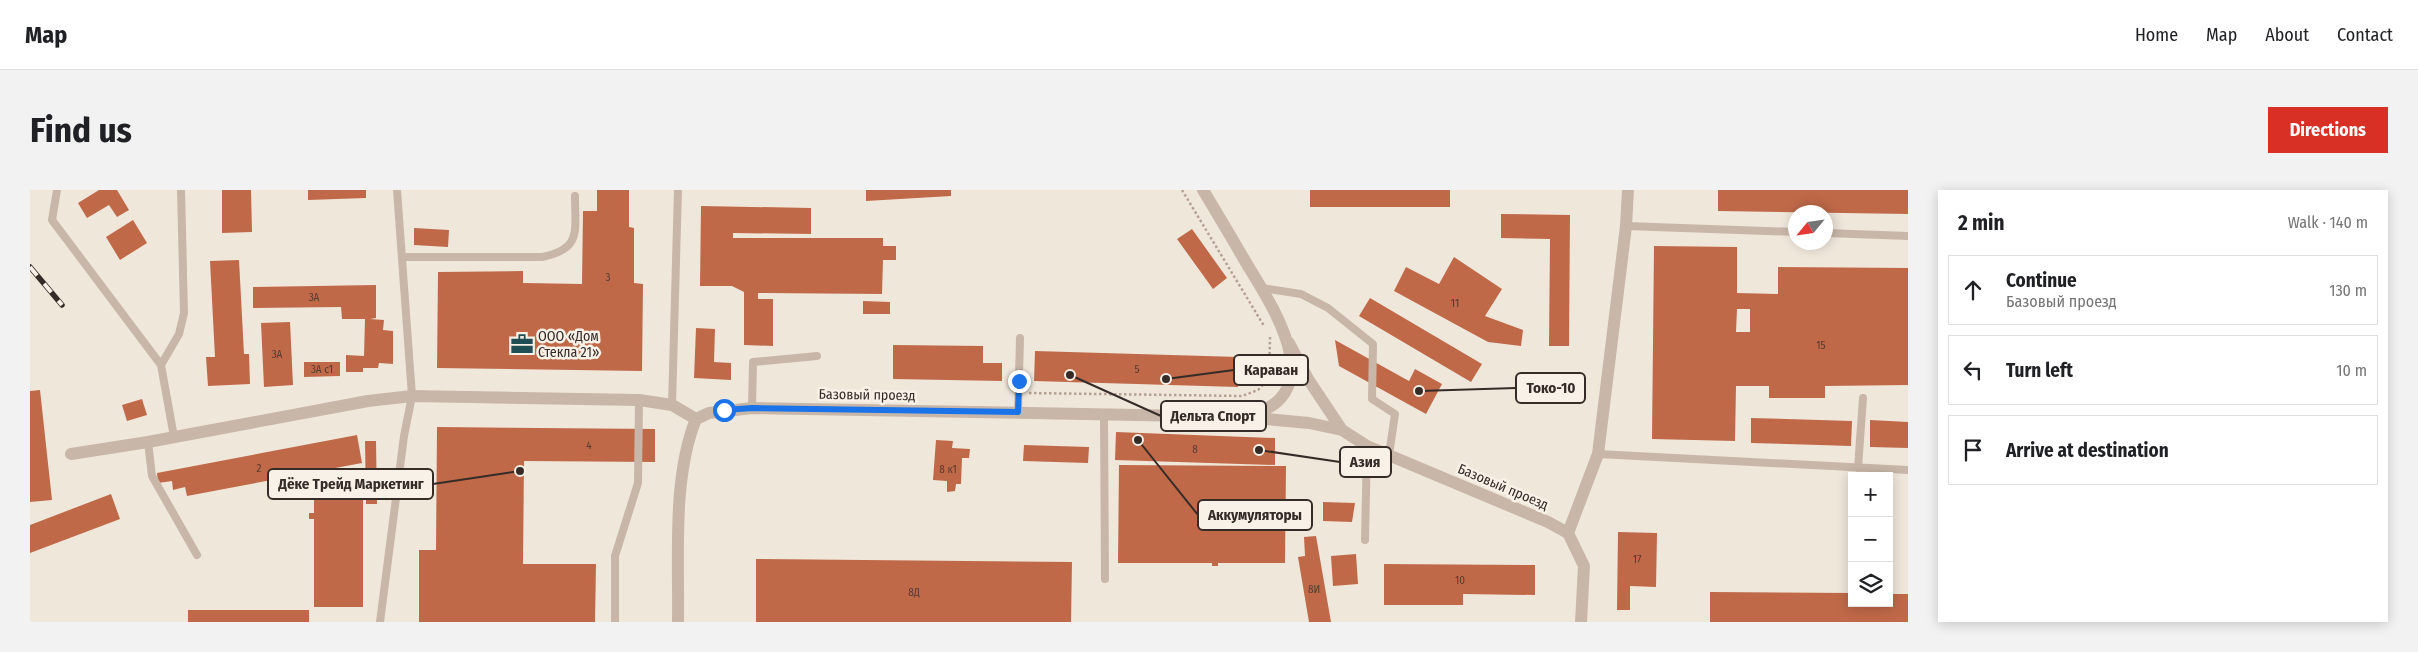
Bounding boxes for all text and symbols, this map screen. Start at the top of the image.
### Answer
text: Map [25,21,67,49]
text: Home [2135,24,2178,46]
text: Map [2206,24,2237,46]
text: About [2265,24,2309,46]
text: Contact [2337,24,2393,46]
button: Directions [2268,107,2388,153]
text: Find us [30,109,132,151]
north arrow [1788,205,1833,250]
text: 2 min [1958,210,2005,236]
text: Walk · 140 m [2288,213,2368,232]
text: Continue [2006,269,2077,292]
house number: 3 [606,271,611,284]
icon: ahead [1959,276,1987,304]
text: 130 m [2329,281,2367,300]
house number: 3А [309,291,320,304]
text: Базовый проезд [2006,292,2117,311]
house number: 11 [1451,297,1459,310]
place label: ООО «Дом Стекла 21» [538,328,599,361]
office icon: ООО «Дом Стекла 21» [509,331,535,357]
house number: 15 [1816,339,1826,352]
house number: 3А [272,348,283,361]
callout: Караван [1234,355,1308,385]
icon: left [1959,356,1987,384]
text: Turn left [2006,359,2073,382]
text: Караван [1244,361,1298,379]
text: 10 m [2336,361,2367,380]
house number: 3А с1 [311,363,333,376]
house number: 5 [1134,363,1140,376]
route end [1008,370,1031,393]
callout: Токо-10 [1516,373,1585,403]
text: Токо-10 [1527,379,1575,397]
street label: Базовый проезд [818,386,916,404]
route start [713,399,736,422]
callout: Дельта Спорт [1161,401,1266,431]
text: Дельта Спорт [1170,407,1256,425]
icon: arrive [1959,436,1987,464]
house number: 4 [586,439,592,452]
text: Arrive at destination [2006,439,2169,462]
house number: 8 [1192,443,1198,456]
callout: Азия [1340,447,1391,477]
text: Азия [1349,453,1380,471]
street label: Базовый проезд [1455,460,1551,514]
house number: 2 [257,462,262,475]
house number: 8 к1 [939,463,957,476]
callout: Дёке Трейд Маркетинг [268,469,433,499]
map controls [1848,472,1893,607]
button: + [1848,472,1893,517]
text: Дёке Трейд Маркетинг [277,475,424,493]
callout: Аккумуляторы [1198,500,1312,530]
text: Аккумуляторы [1207,506,1302,524]
button: − [1848,517,1893,562]
house number: 17 [1633,553,1642,566]
button: layers [1848,562,1893,607]
house number: 10 [1455,574,1465,587]
house number: 8И [1308,583,1320,596]
house number: 8Д [908,586,920,599]

